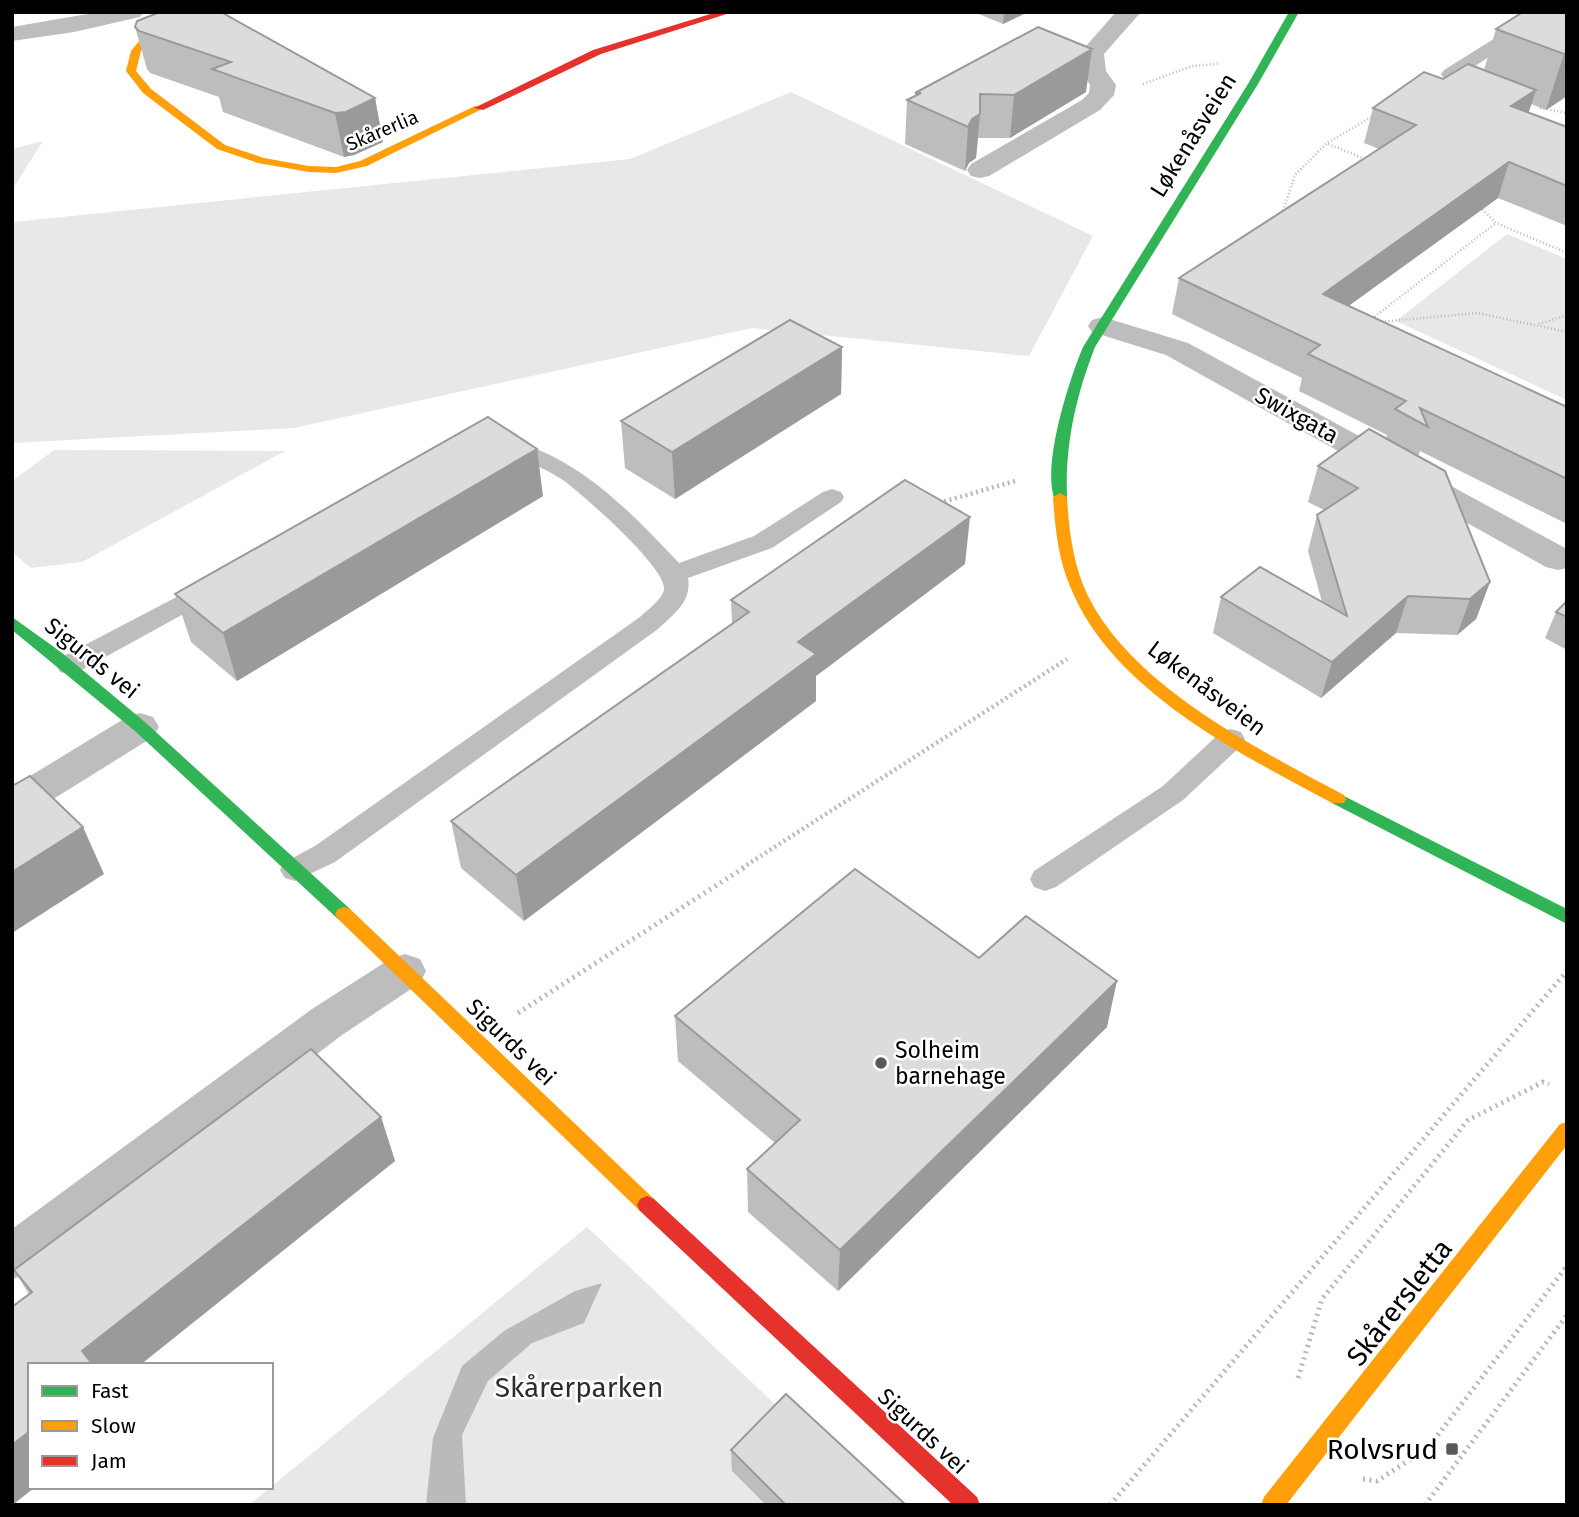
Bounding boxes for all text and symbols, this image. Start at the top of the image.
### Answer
street label: Løkenåsveien [1144,68,1242,202]
street label: Skårerlia [343,105,422,156]
street label: Swixgata [1250,381,1344,449]
street label: Sigurds vei [39,612,145,704]
street label: Løkenåsveien [1142,634,1272,742]
street label: Sigurds vei [461,993,561,1091]
place label: Solheim barnehage [895,1036,1006,1090]
marker: Solheim barnehage [873,1055,889,1071]
street label: Skårersletta [1340,1232,1459,1372]
legend [28,1363,273,1489]
park label: Skårerparken [495,1371,663,1404]
text: Fast [91,1378,129,1404]
street label: Sigurds vei [872,1382,974,1480]
text: Slow [91,1413,136,1439]
place label: Rolvsrud [1327,1433,1438,1466]
marker: Rolvsrud [1444,1441,1460,1457]
text: Jam [91,1448,127,1474]

